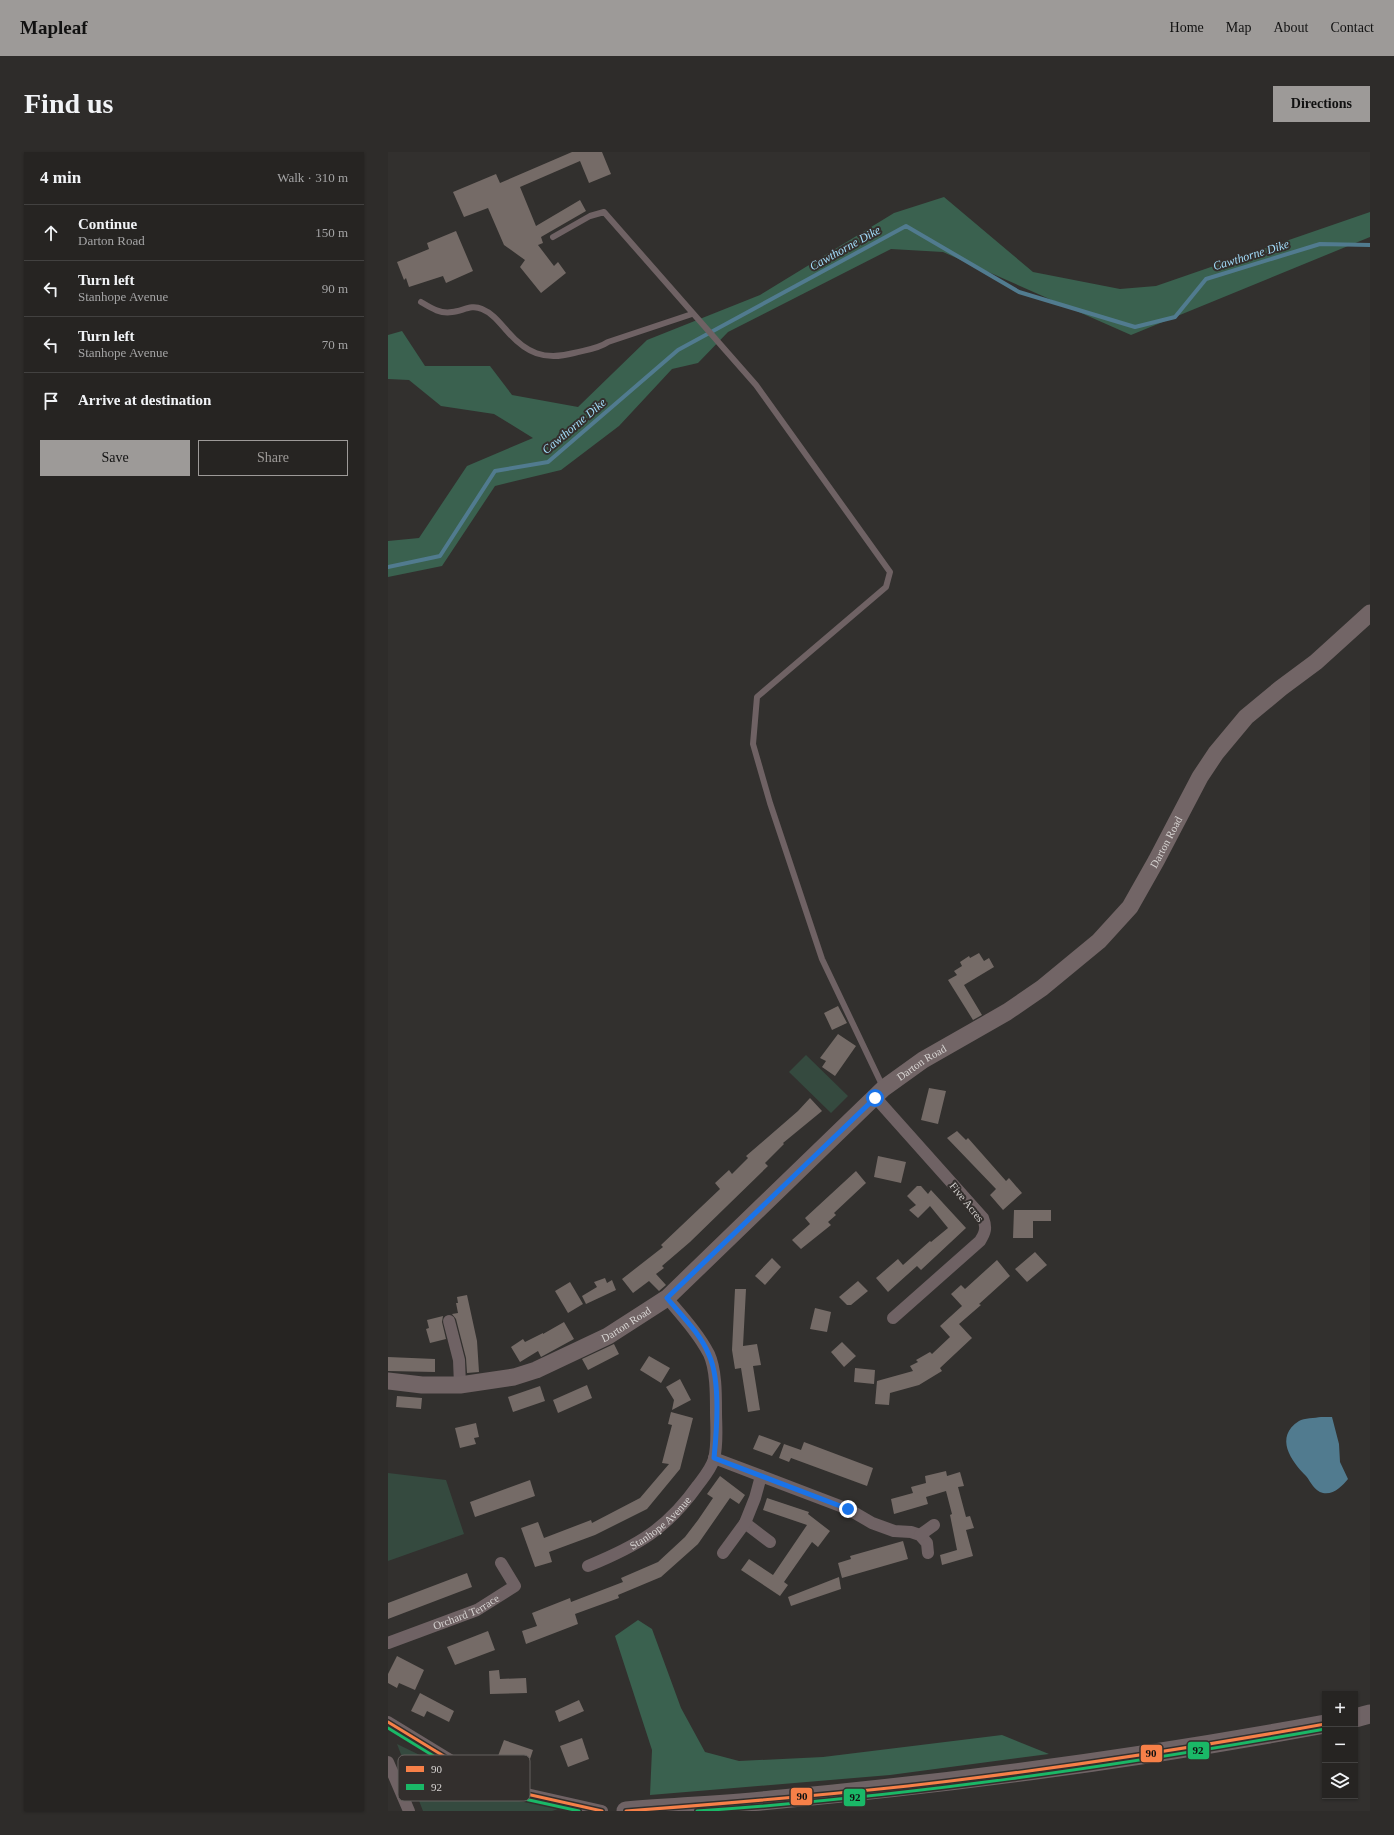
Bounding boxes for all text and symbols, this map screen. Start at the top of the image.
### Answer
text: Mapleaf [20,17,88,38]
text: Home [1170,20,1204,35]
text: Map [1226,20,1251,35]
text: About [1273,20,1308,35]
text: Contact [1330,20,1374,35]
button: Directions [1273,86,1370,122]
text: Find us [24,88,114,119]
text: 4 min [40,168,81,187]
text: Walk · 310 m [277,170,348,185]
text: Continue [78,216,137,232]
icon: ahead [40,222,62,244]
water label: Cawthorne Dike [807,222,884,273]
text: 150 m [315,225,348,240]
text: Darton Road [78,233,145,248]
water label: Cawthorne Dike [1211,237,1291,273]
text: Turn left [78,272,135,288]
icon: left [40,278,62,300]
text: 90 m [322,281,348,296]
text: Stanhope Avenue [78,289,168,304]
text: Turn left [78,328,135,344]
icon: left [40,334,62,356]
text: 70 m [322,337,348,352]
text: Stanhope Avenue [78,345,168,360]
icon: arrive [40,390,62,412]
text: Arrive at destination [78,392,211,408]
water label: Cawthorne Dike [539,395,609,457]
button: Save [40,440,190,476]
button: Share [198,440,348,476]
street label: Darton Road [1147,814,1185,870]
street label: Darton Road [894,1042,949,1083]
route start [866,1089,884,1107]
street label: Five Acres [947,1180,987,1224]
street label: Darton Road [599,1304,653,1344]
street label: Stanhope Avenue [628,1494,693,1552]
route end [839,1500,857,1518]
street label: Orchard Terrace [431,1592,501,1632]
map controls [1322,1691,1358,1799]
button: + [1322,1691,1358,1727]
button: − [1322,1727,1358,1763]
line badge: 92 [1187,1741,1210,1760]
line badge: 90 [1140,1744,1163,1763]
text: 92 [1193,1744,1204,1756]
text: 90 [1146,1747,1157,1759]
legend [398,1755,530,1801]
text: 90 [431,1763,443,1775]
button: layers [1322,1763,1358,1799]
text: 92 [431,1781,442,1793]
line badge: 90 [790,1787,813,1806]
line badge: 92 [843,1788,866,1807]
text: 90 [797,1790,808,1802]
text: 92 [850,1791,861,1803]

